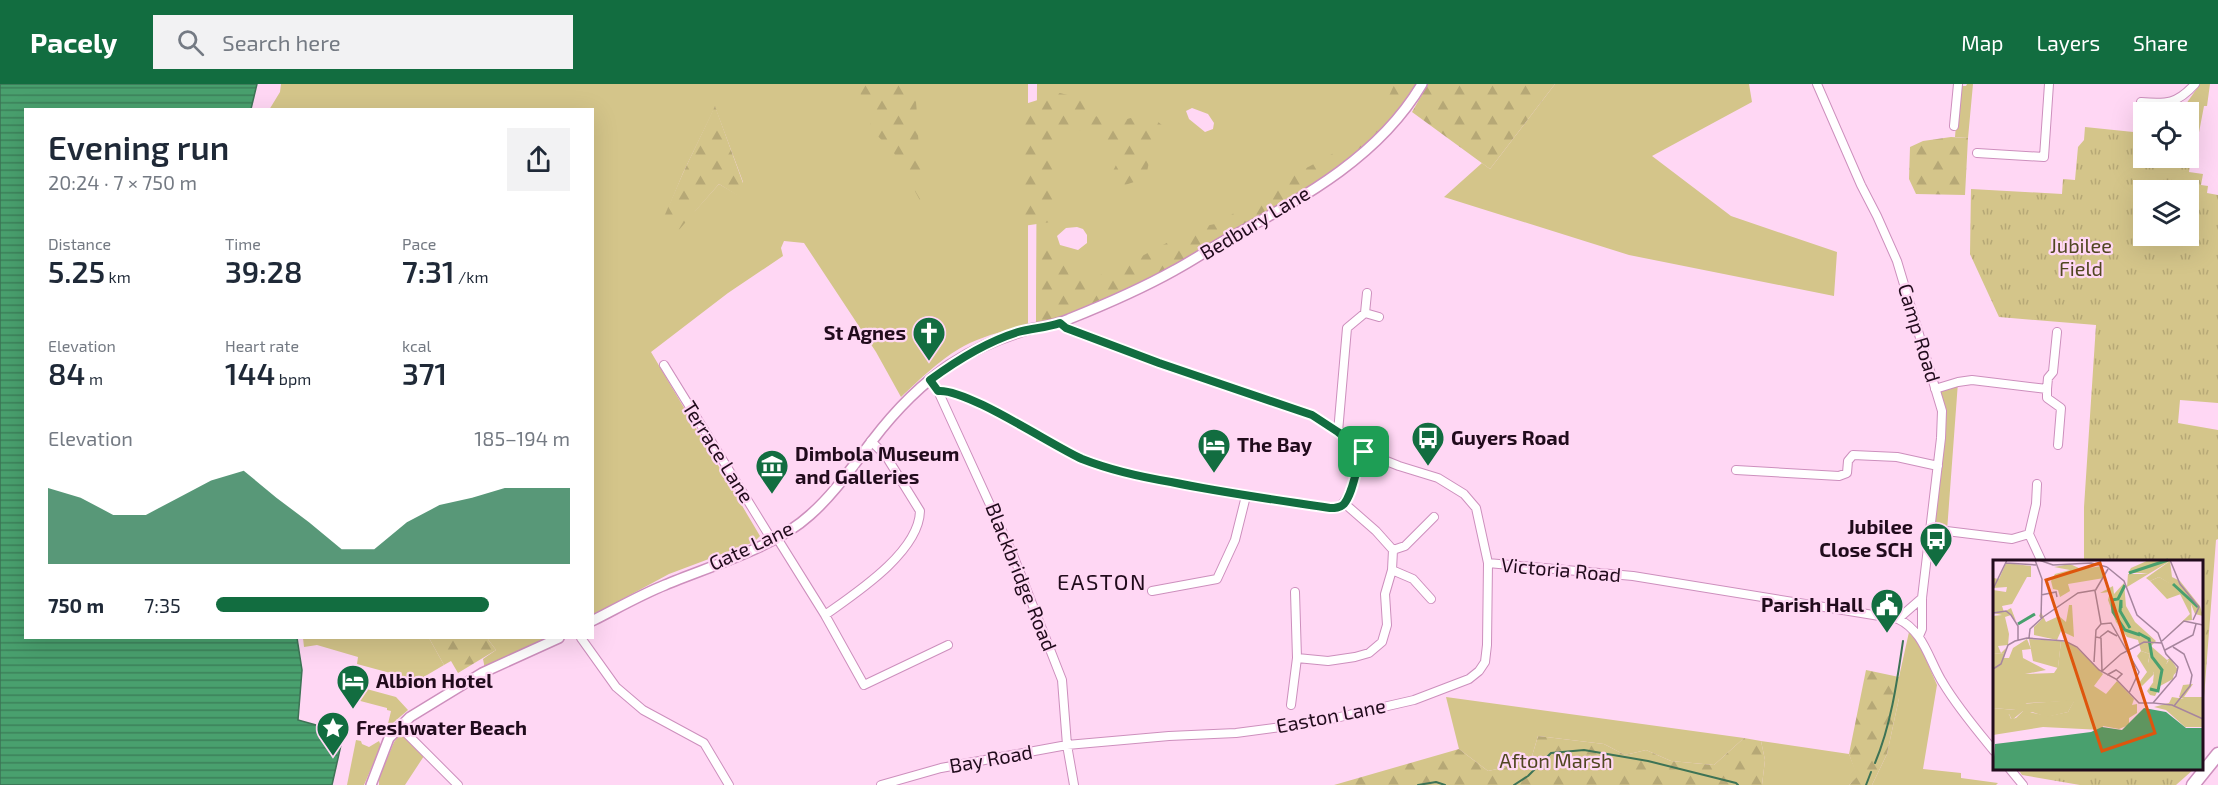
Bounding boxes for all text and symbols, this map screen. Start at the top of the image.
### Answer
search box [153,15,573,69]
text: Pacely [30,25,117,59]
icon: search [174,26,207,59]
text: Search here [222,29,341,55]
text: Map [1961,30,2003,55]
text: Layers [2036,30,2100,55]
text: Share [2133,30,2188,55]
map controls [2133,102,2199,246]
button: locate [2133,102,2199,168]
text: Evening run [48,127,229,167]
button: share [507,128,570,191]
text: 20:24 · 7 × 750 m [48,170,197,194]
street label: Bedbury Lane [1195,180,1314,264]
button: layers [2133,180,2199,246]
park label: Jubilee Field [2050,233,2112,280]
text: Distance [48,234,111,253]
text: Time [225,234,261,253]
text: Pace [402,234,436,253]
text: 5.25 [48,253,105,289]
text: 39:28 [225,253,302,289]
text: 7:31 [402,253,454,289]
text: km [105,267,131,286]
text: /km [454,267,489,286]
street label: Camp Road [1894,280,1946,385]
church icon: St Agnes [911,315,947,362]
place label: St Agnes [824,320,906,344]
text: Elevation [48,336,116,355]
text: Heart rate [225,336,299,355]
text: kcal [402,336,431,355]
text: 84 [48,355,85,391]
text: 144 [225,355,275,391]
text: 371 [402,355,447,391]
text: m [85,369,103,388]
text: bpm [275,369,311,388]
street label: Terrace Lane [678,396,760,507]
bus stop icon: Guyers Road [1410,420,1446,467]
place label: Guyers Road [1451,425,1570,450]
text: Elevation [48,426,133,450]
text: 185–194 m [474,426,570,450]
pin [1338,426,1389,477]
hotel icon: The Bay [1196,427,1232,474]
place label: The Bay [1237,432,1313,457]
icon: arrive [1347,435,1380,468]
place label: Dimbola Museum and Galleries [795,441,959,488]
museum icon: Dimbola Museum and Galleries [754,448,790,495]
street label: Blackbridge Road [981,499,1063,654]
place label: Jubilee Close SCH [1819,514,1913,561]
street label: Gate Lane [705,515,796,575]
bus stop icon: Jubilee Close SCH [1918,521,1954,568]
street label: Victoria Road [1500,552,1622,586]
inset map [1993,560,2203,770]
district label: EASTON [1057,568,1147,594]
public building icon: Parish Hall [1869,587,1905,634]
place label: Parish Hall [1761,592,1864,616]
text: 750 m [48,593,104,617]
text: 7:35 [144,593,181,617]
hotel icon: Albion Hotel [335,663,371,710]
place label: Albion Hotel [376,668,493,692]
street label: Easton Lane [1274,693,1388,737]
place icon: Freshwater Beach [315,710,351,757]
place label: Freshwater Beach [356,715,527,739]
street label: Bay Road [947,739,1034,777]
park label: Afton Marsh [1499,748,1613,772]

